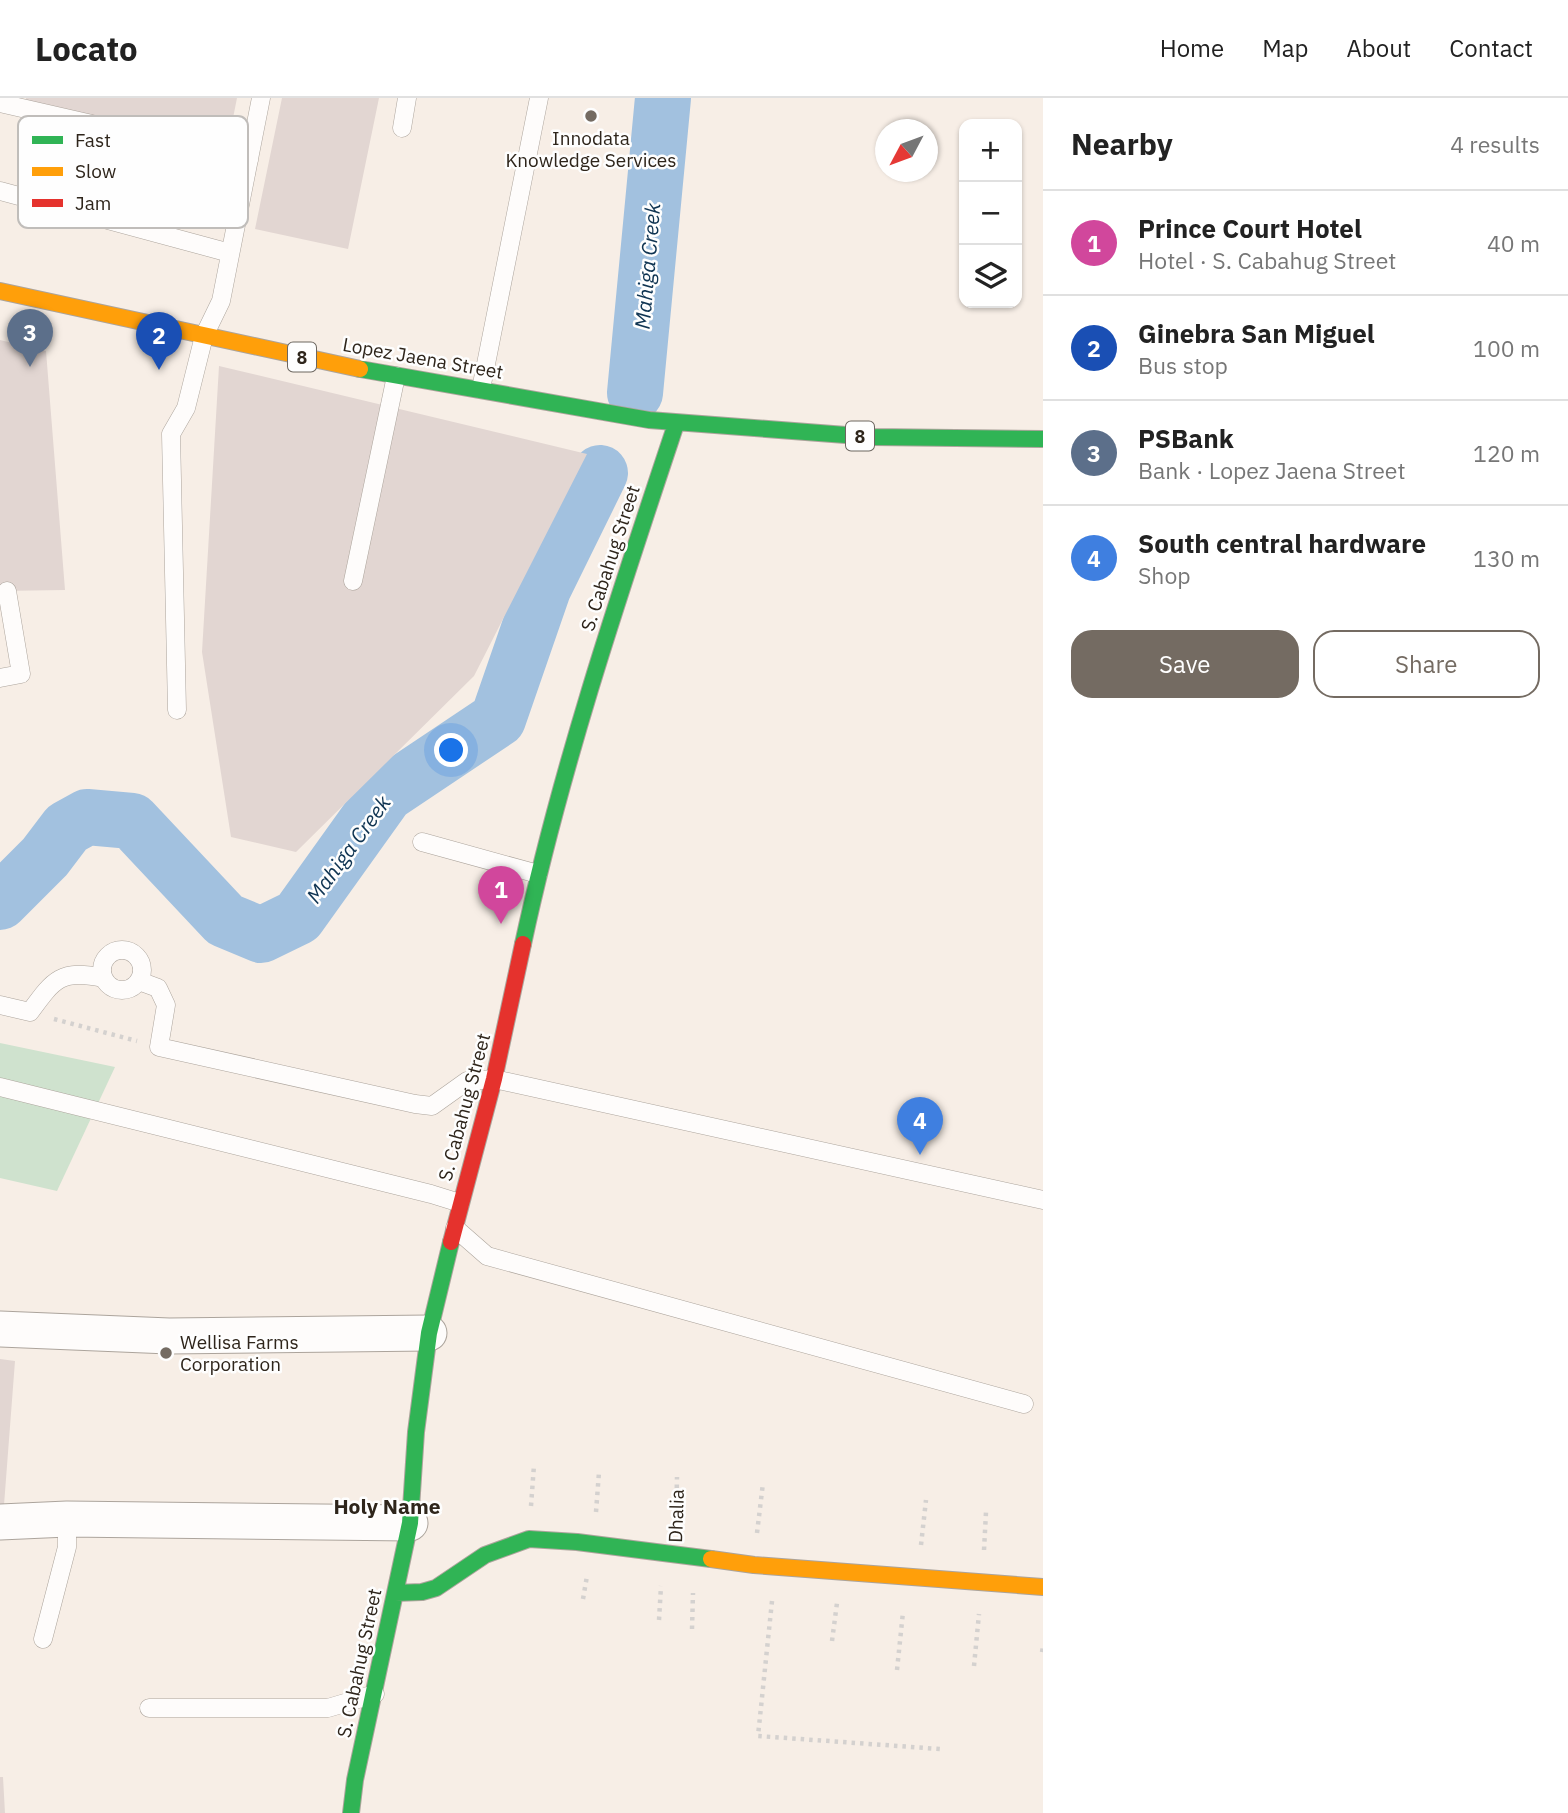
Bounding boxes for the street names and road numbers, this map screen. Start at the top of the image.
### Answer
street label: Lopez Jaena Street [341,332,505,384]
road number: 8 [288,342,316,372]
road number: 8 [846,422,874,450]
street label: S. Cabahug Street [575,482,645,634]
street label: S. Cabahug Street [433,1030,495,1184]
street label: Dhalia [663,1489,689,1543]
street label: S. Cabahug Street [331,1586,387,1740]

